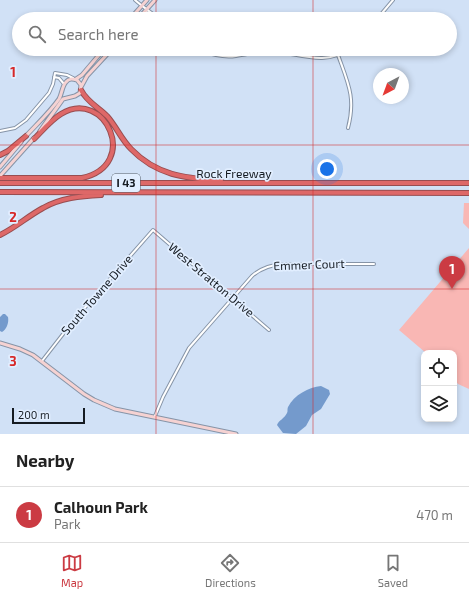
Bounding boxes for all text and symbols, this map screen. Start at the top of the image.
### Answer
search box [12,12,457,56]
icon: search [26,23,48,45]
text: Search here [58,25,139,43]
text: 1 [10,64,16,80]
north arrow [373,68,409,104]
your location [317,159,337,179]
street label: Rock Freeway [196,166,272,180]
road number: I 43 [112,174,140,192]
text: 2 [9,209,17,225]
street label: West Stratton Drive [166,239,257,319]
street label: South Towne Drive [58,252,135,337]
street label: Emmer Court [273,256,345,272]
pin: 1 [439,256,465,289]
map controls [421,350,457,422]
button: locate [421,350,457,386]
text: 3 [9,353,17,369]
button: layers [421,386,457,422]
scale bar [12,406,85,425]
text: 200 m [18,408,50,421]
text: Nearby [16,450,74,470]
text: Calhoun Park [54,498,148,516]
text: 1 [26,507,32,523]
text: 470 m [416,507,453,523]
text: Park [54,516,81,532]
tab: Map [61,552,83,589]
tab: Directions [205,552,256,589]
tab: Saved [378,552,408,589]

